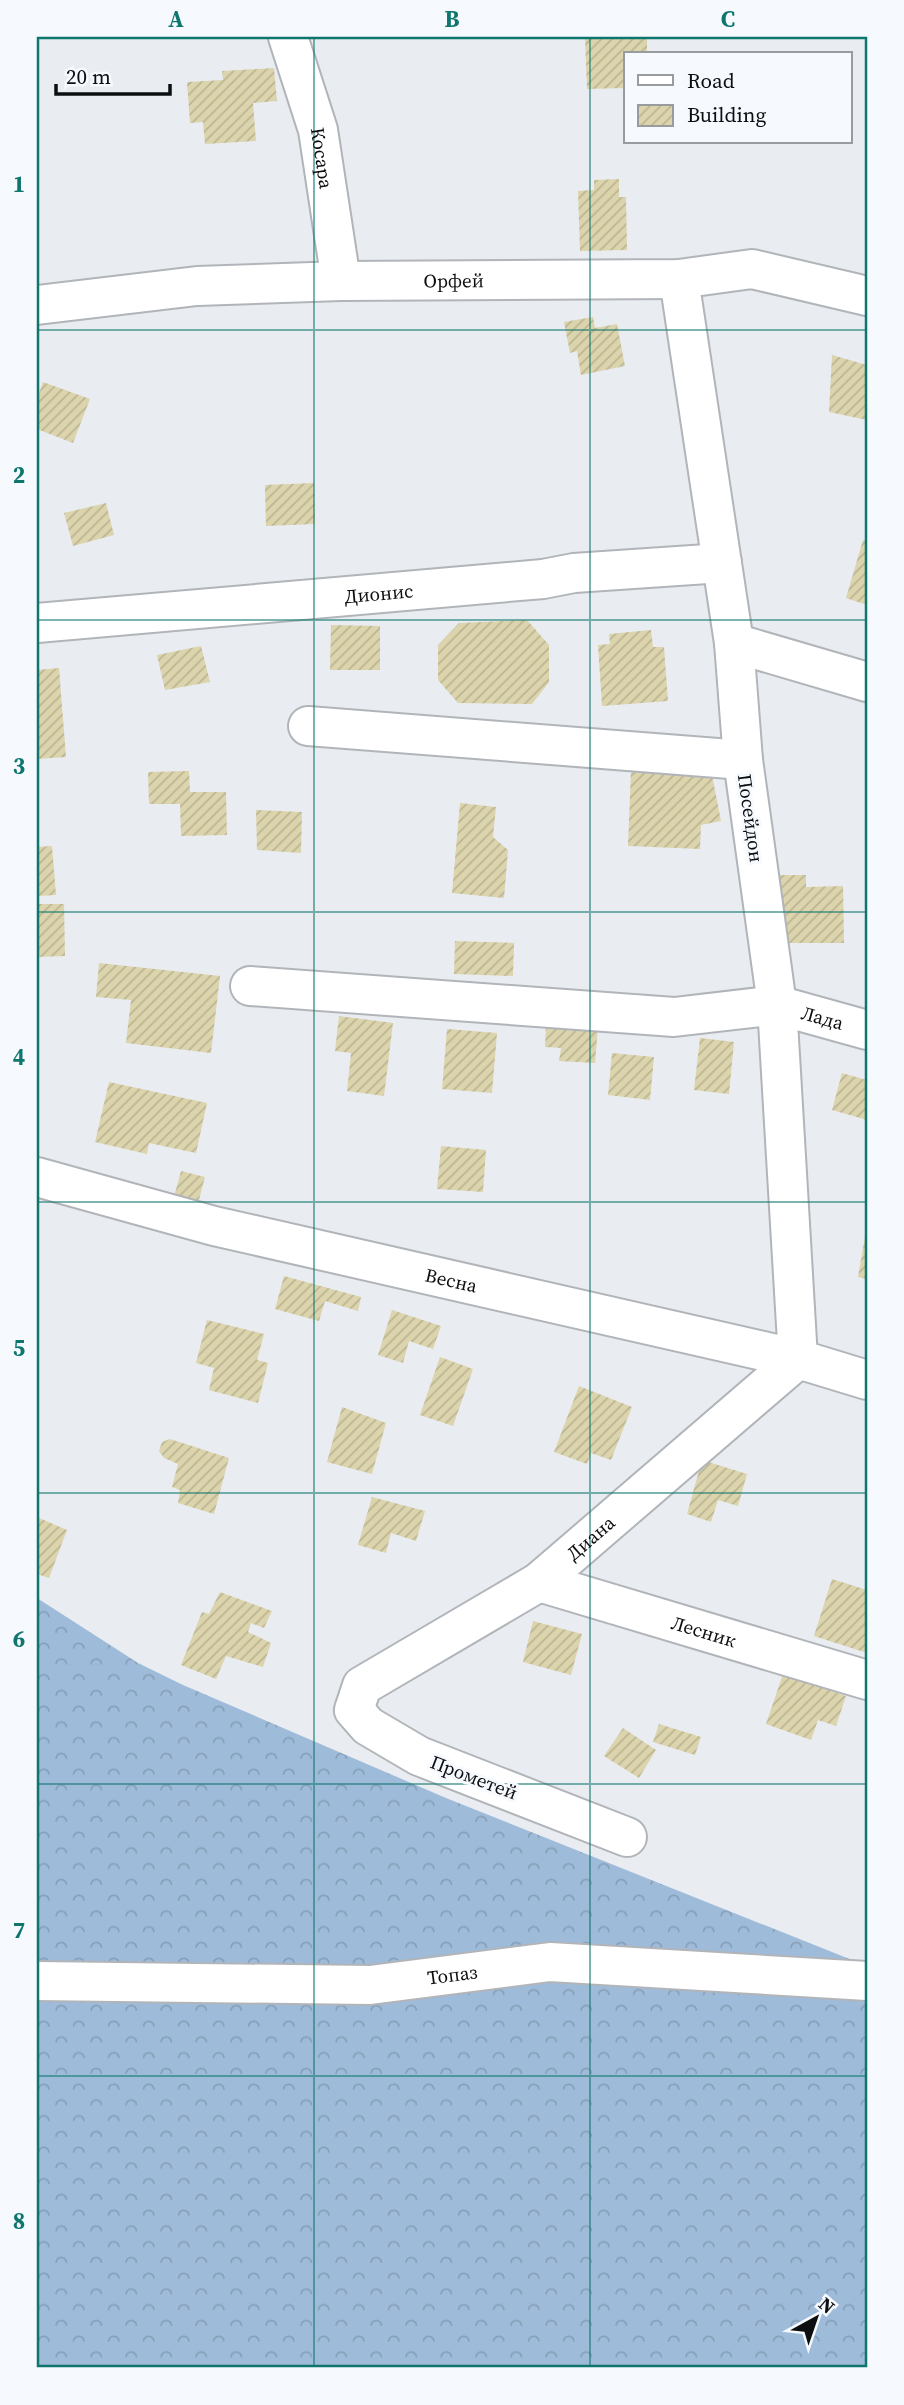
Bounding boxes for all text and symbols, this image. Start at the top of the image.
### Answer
text: A [168,3,184,35]
text: B [445,3,460,35]
text: C [721,3,735,35]
scale bar [56,52,170,96]
legend [624,52,852,144]
text: 20 m [66,62,111,91]
text: Road [687,66,735,95]
text: Building [687,100,766,129]
street label: Косара [305,126,340,191]
text: 1 [13,168,25,200]
street label: Орфей [423,267,484,294]
text: 2 [13,459,25,491]
street label: Дионис [343,577,414,609]
text: 3 [13,750,25,782]
street label: Посейдон [732,772,770,864]
street label: Лада [798,999,847,1036]
text: 4 [13,1041,25,1073]
street label: Весна [423,1262,480,1299]
text: 5 [13,1332,25,1364]
street label: Диана [560,1509,621,1566]
street label: Лесник [668,1609,740,1653]
text: 6 [13,1623,25,1655]
street label: Прометей [427,1749,521,1805]
text: 7 [13,1914,25,1946]
street label: Топаз [426,1958,479,1991]
text: 8 [13,2205,25,2237]
north arrow [782,2282,852,2352]
text: N [813,2291,841,2319]

